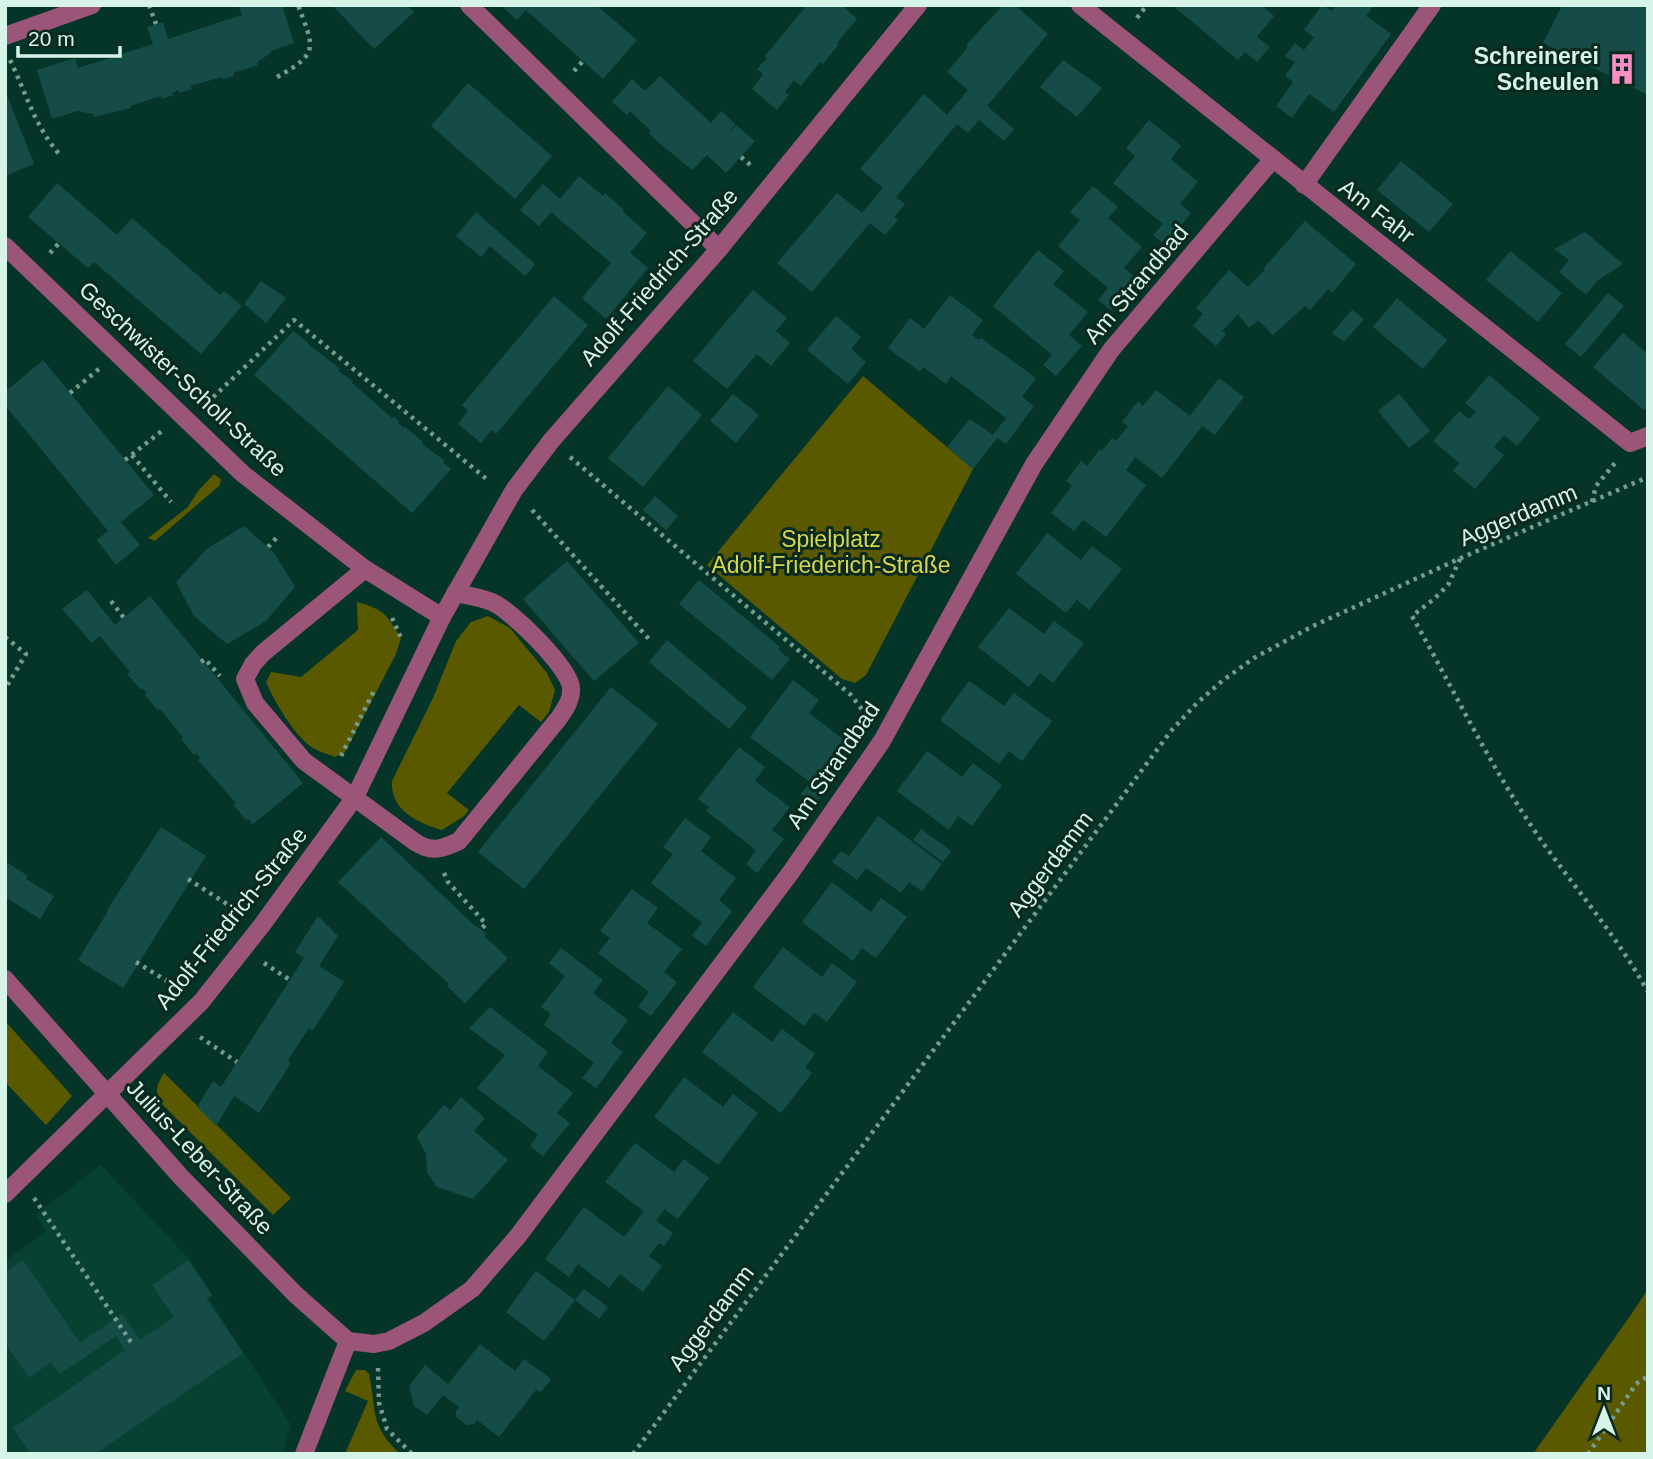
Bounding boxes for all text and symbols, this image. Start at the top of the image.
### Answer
scale bar [18,14,119,58]
text: 20 m [28,27,75,50]
place label: Schreinerei Scheulen [1474,43,1599,95]
building icon: Schreinerei Scheulen [1605,52,1639,86]
street label: Am Fahr [1334,174,1420,249]
street label: Adolf-Friedrich-Straße [575,183,743,371]
street label: Am Strandbad [1079,219,1193,349]
street label: Geschwister-Scholl-Straße [74,276,292,482]
street label: Aggerdamm [1455,479,1581,551]
park label: Spielplatz Adolf-Friederich-Straße [711,526,951,578]
street label: Am Strandbad [781,697,885,833]
street label: Aggerdamm [1002,806,1098,922]
street label: Adolf-Friedrich-Straße [150,822,312,1014]
street label: Julius-Leber-Straße [122,1074,278,1240]
street label: Aggerdamm [663,1260,759,1376]
north arrow [1569,1375,1639,1445]
text: N [1597,1383,1611,1404]

